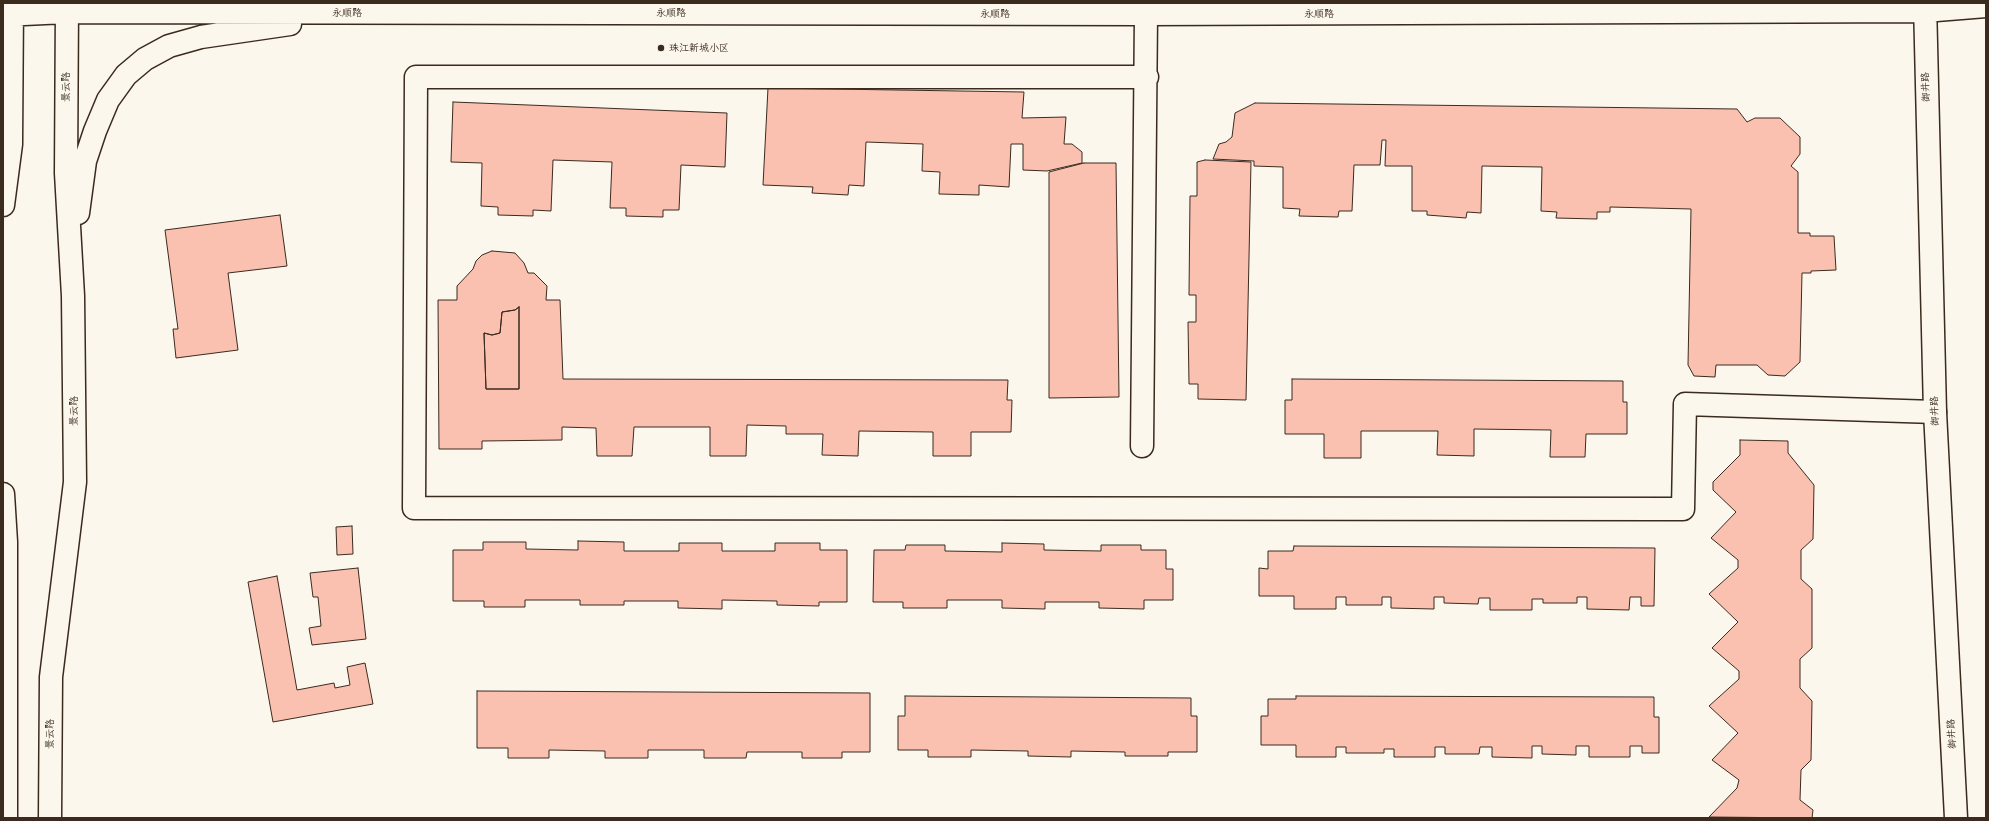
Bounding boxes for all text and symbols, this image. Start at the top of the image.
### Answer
street label: 永顺路 [332,7,362,19]
street label: 永顺路 [656,7,686,19]
street label: 永顺路 [980,8,1010,20]
street label: 永顺路 [1304,8,1334,20]
place label: 珠江新城小区 [669,42,729,54]
marker: 珠江新城小区 [656,43,666,53]
street label: 景云路 [60,72,72,102]
street label: 御井路 [1919,72,1933,102]
street label: 景云路 [68,396,80,426]
street label: 御井路 [1928,396,1942,426]
street label: 景云路 [44,719,56,749]
street label: 御井路 [1945,719,1959,749]

